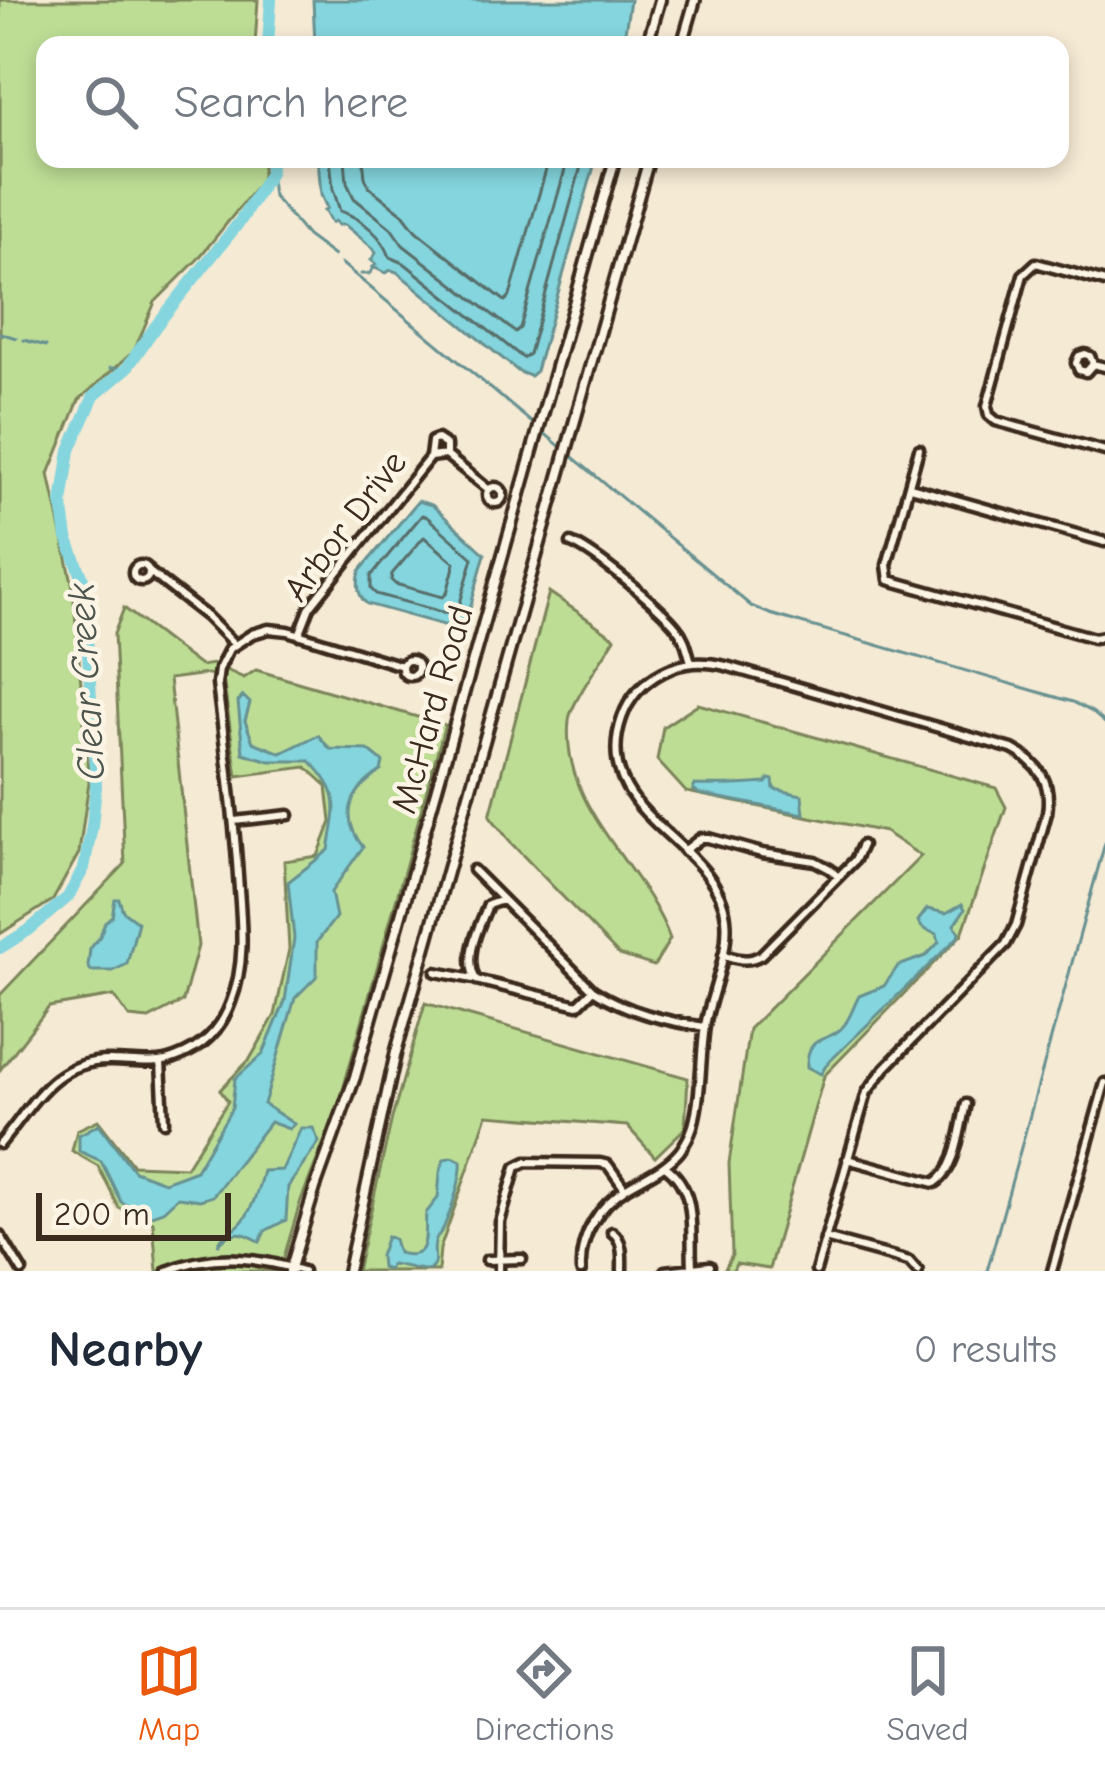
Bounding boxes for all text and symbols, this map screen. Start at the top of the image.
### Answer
search box [36,36,1069,168]
icon: search [78,69,144,135]
text: Search here [174,76,408,128]
street label: Arbor Drive [275,443,415,609]
water label: Clear Creek [59,581,114,782]
street label: McHard Road [383,601,482,818]
scale bar [36,1187,231,1240]
text: 200 m [54,1195,150,1233]
text: Nearby [48,1320,202,1379]
text: 0 results [914,1327,1057,1372]
tab: Map [136,1638,202,1748]
tab: Directions [475,1638,614,1748]
tab: Saved [886,1638,969,1748]

